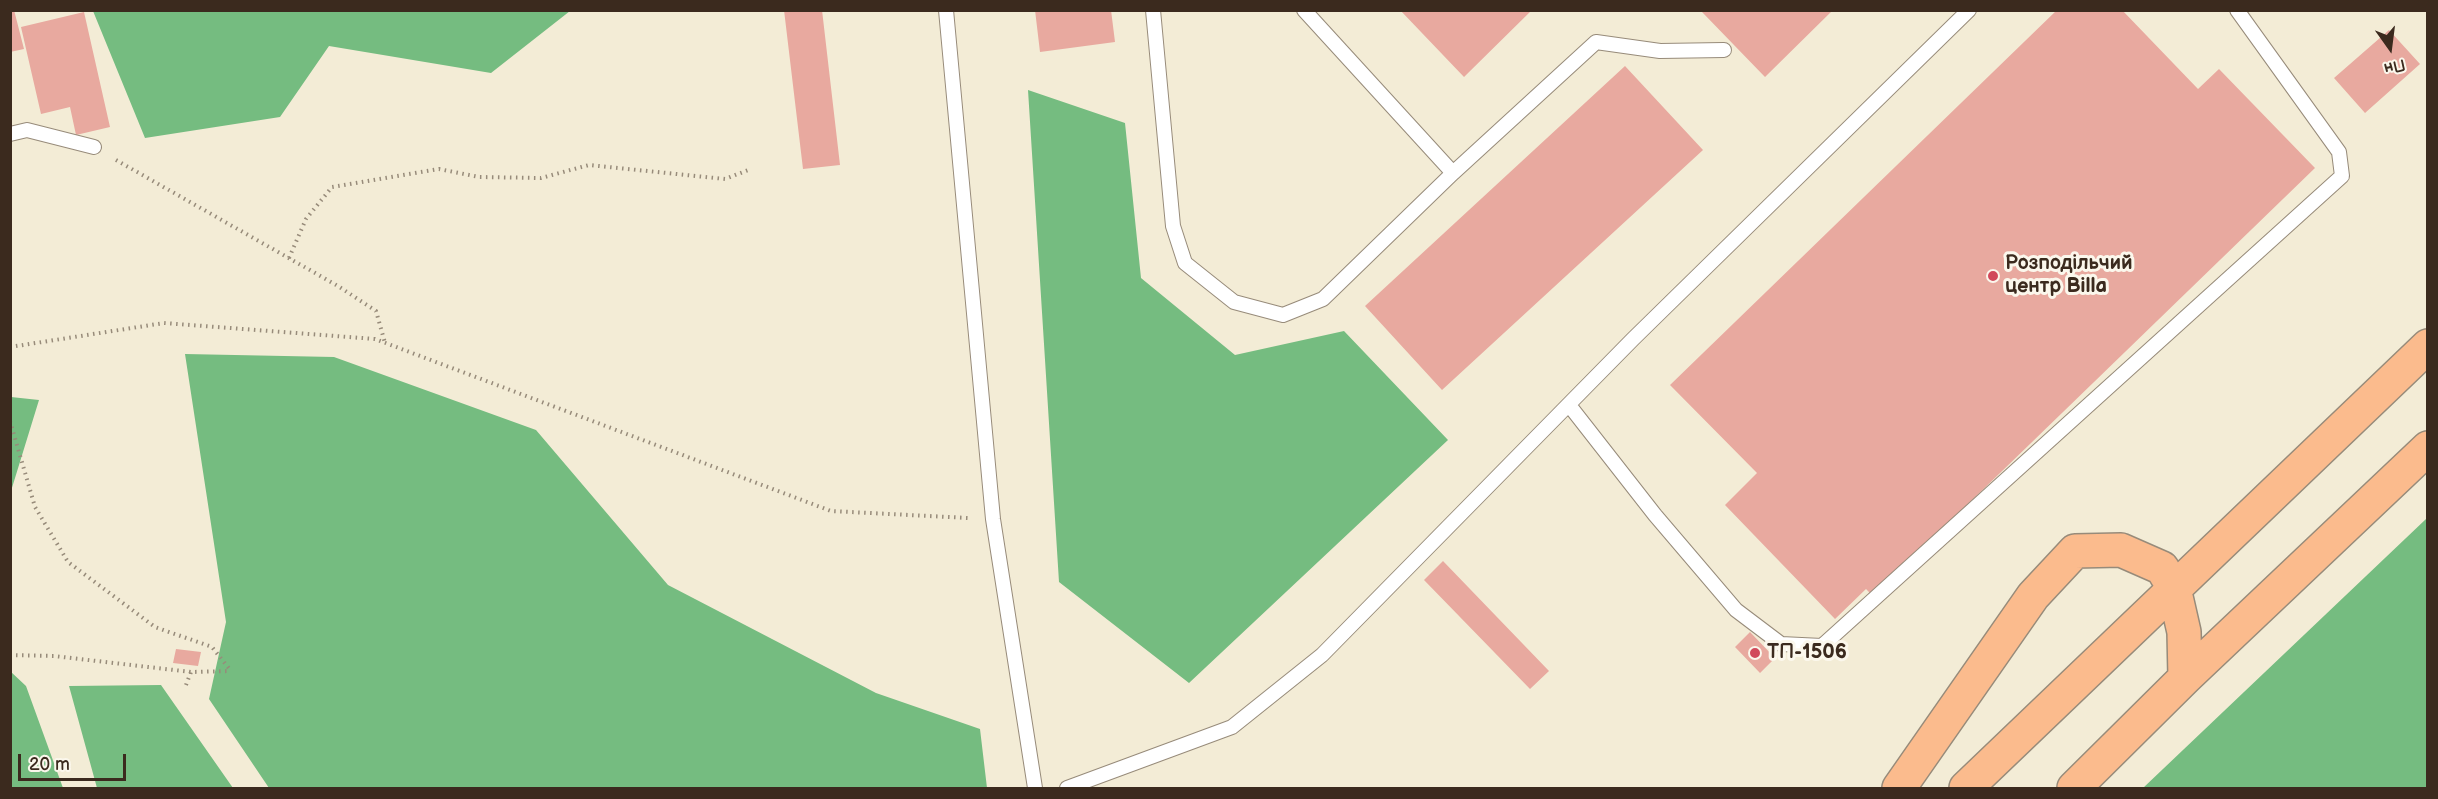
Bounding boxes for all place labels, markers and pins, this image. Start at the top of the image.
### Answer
place label: Розподільчий центр Billa [2005,252,2133,299]
marker: Розподільчий центр Billa [1986,269,2000,283]
place label: ТП-1506 [1767,641,1847,665]
marker: ТП-1506 [1748,646,1762,660]

